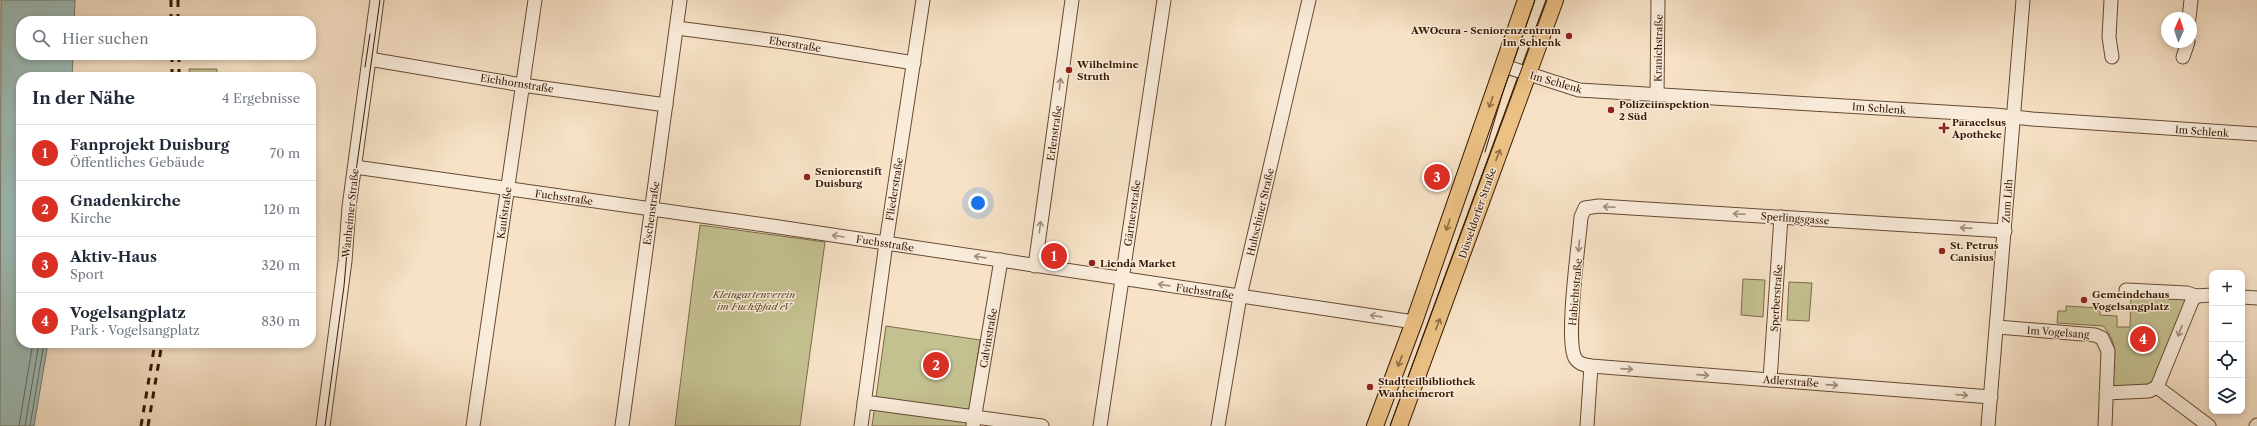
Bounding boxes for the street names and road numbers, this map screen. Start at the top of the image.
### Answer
street label: Kranichstraße [1651,14,1666,82]
street label: Eberstraße [768,34,822,55]
street label: Im Schlenk [1528,69,1585,96]
street label: Eichhornstraße [479,71,555,96]
street label: Im Schlenk [1852,100,1907,117]
street label: Erlenstraße [1044,104,1065,162]
street label: Im Schlenk [2175,123,2230,140]
street label: Fliederstraße [883,156,906,222]
street label: Hultschiner Straße [1244,166,1277,257]
street label: Düsseldorfer Straße [1456,166,1499,260]
street label: Wanheimer Straße [339,167,362,259]
street label: Zum Lith [1999,178,2016,224]
street label: Gärtnerstraße [1121,179,1144,247]
street label: Eschenstraße [641,180,662,246]
street label: Kaufstraße [494,186,515,240]
street label: Fuchsstraße [534,187,594,208]
street label: Sperlingsgasse [1760,210,1830,227]
street label: Fuchsstraße [855,233,915,255]
street label: Habichtstraße [1566,257,1585,326]
street label: Sperberstraße [1768,263,1785,332]
street label: Fuchsstraße [1175,281,1235,302]
street label: Calvinstraße [977,307,1000,369]
street label: Im Vogelsang [2026,324,2090,341]
street label: Adlerstraße [1762,373,1820,390]

